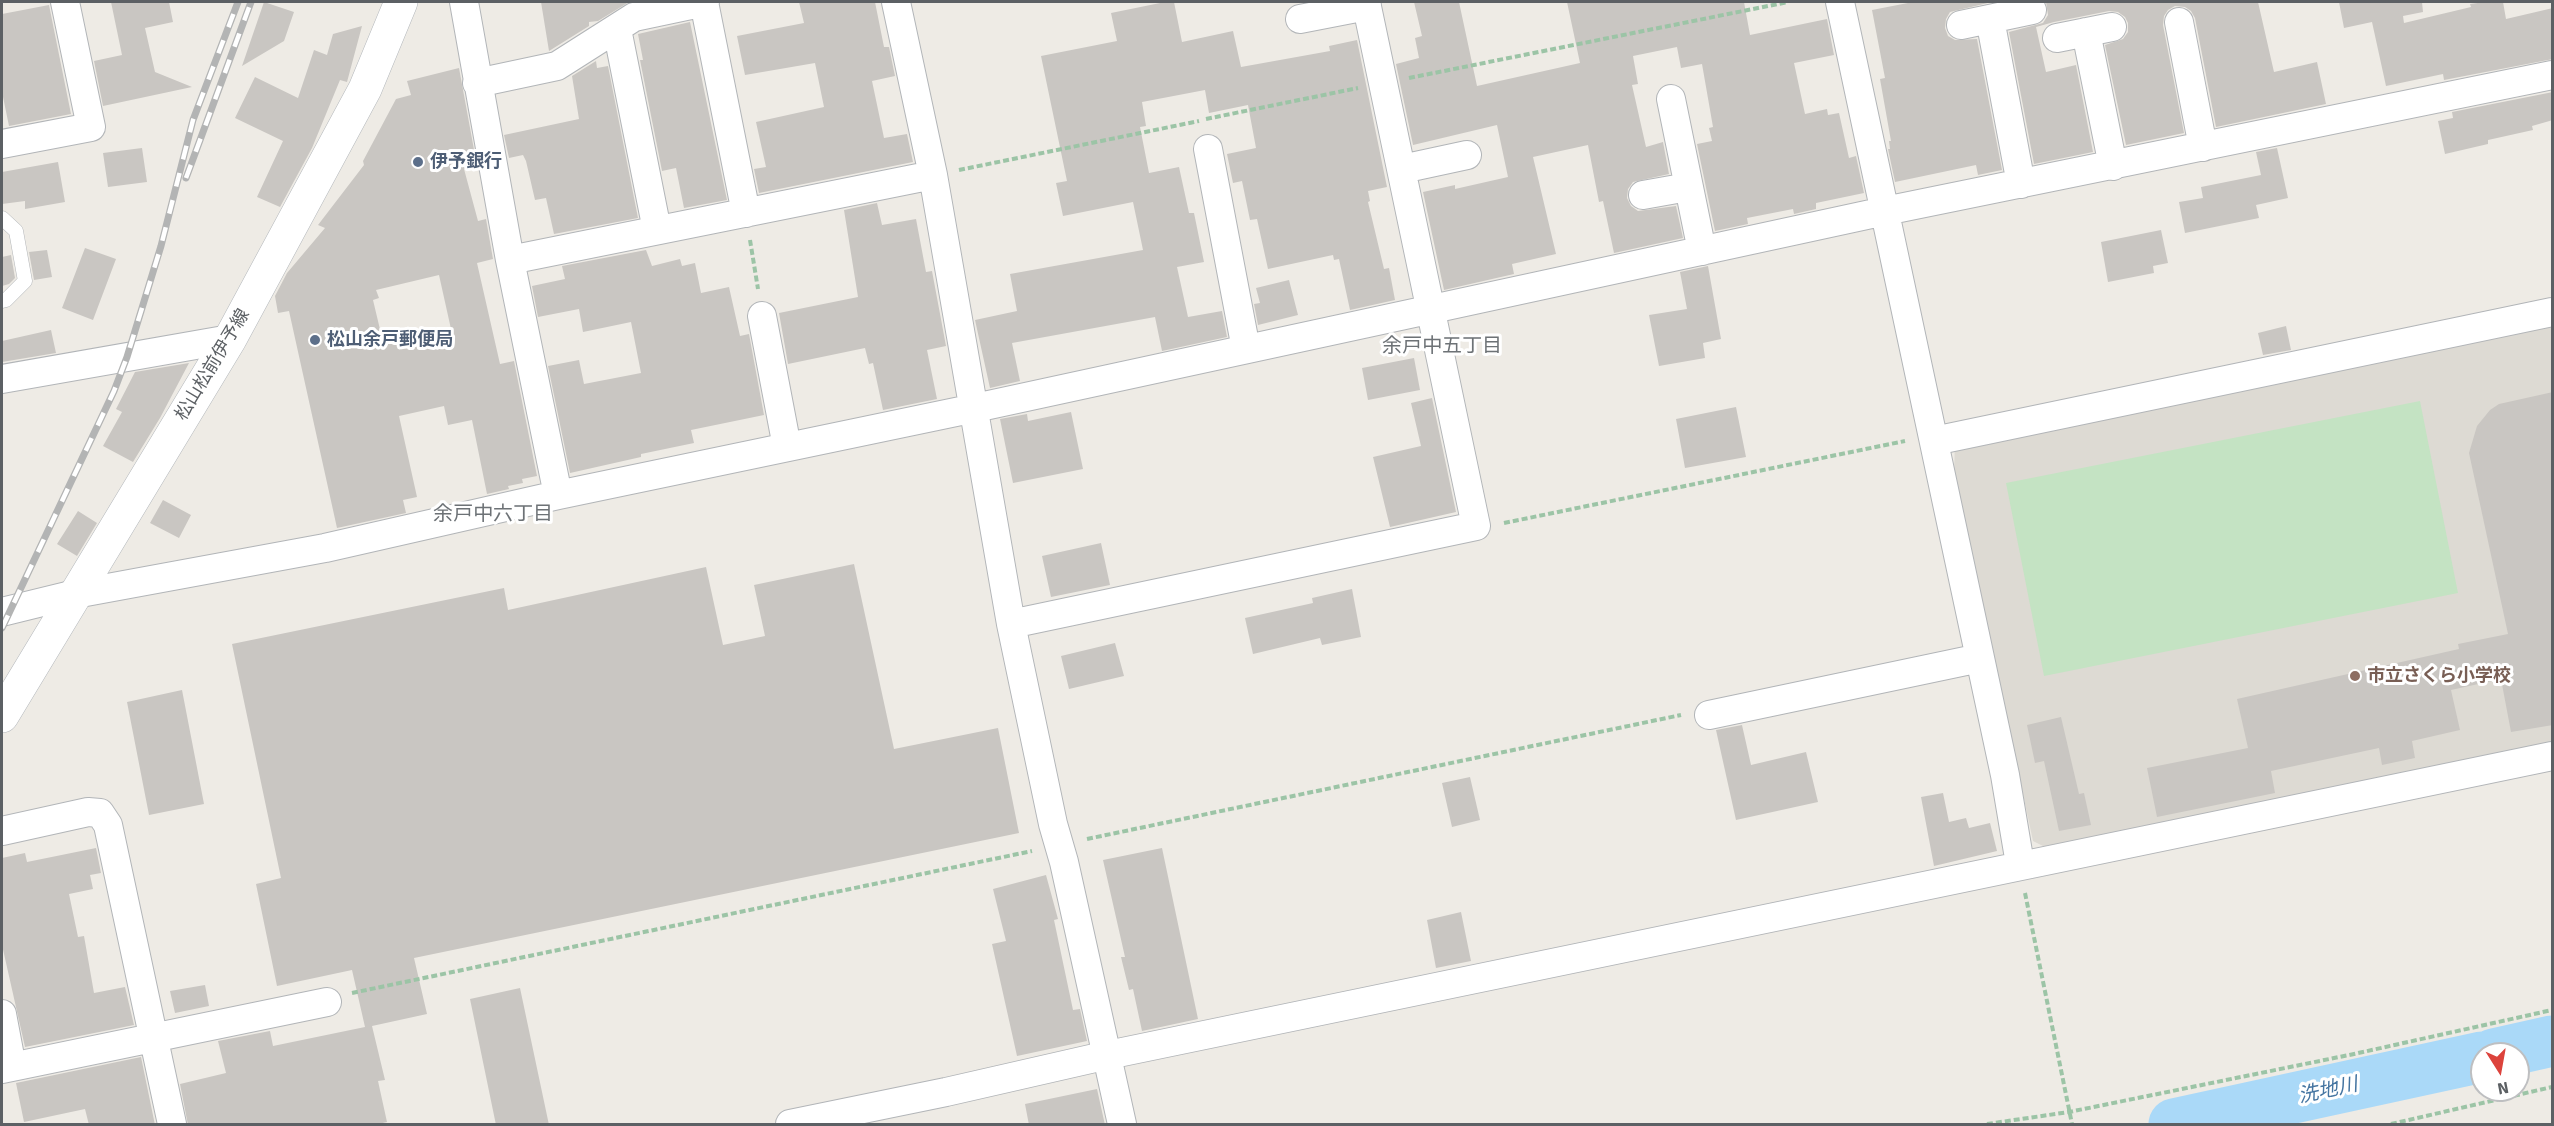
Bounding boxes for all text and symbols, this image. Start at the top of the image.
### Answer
place label: 伊予銀行 [430,151,502,173]
marker: 伊予銀行 [411,155,425,169]
street label: 松山松前伊予線 [171,305,255,425]
place label: 松山余戸郵便局 [327,329,453,351]
marker: 松山余戸郵便局 [308,333,322,347]
district label: 余戸中五丁目 [1382,335,1502,359]
district label: 余戸中六丁目 [433,503,553,527]
place label: 市立さくら小学校 [2367,665,2511,687]
marker: 市立さくら小学校 [2348,669,2362,683]
north arrow [2470,1042,2530,1102]
water label: 洗地川 [2296,1073,2360,1109]
text: N [2496,1077,2510,1099]

